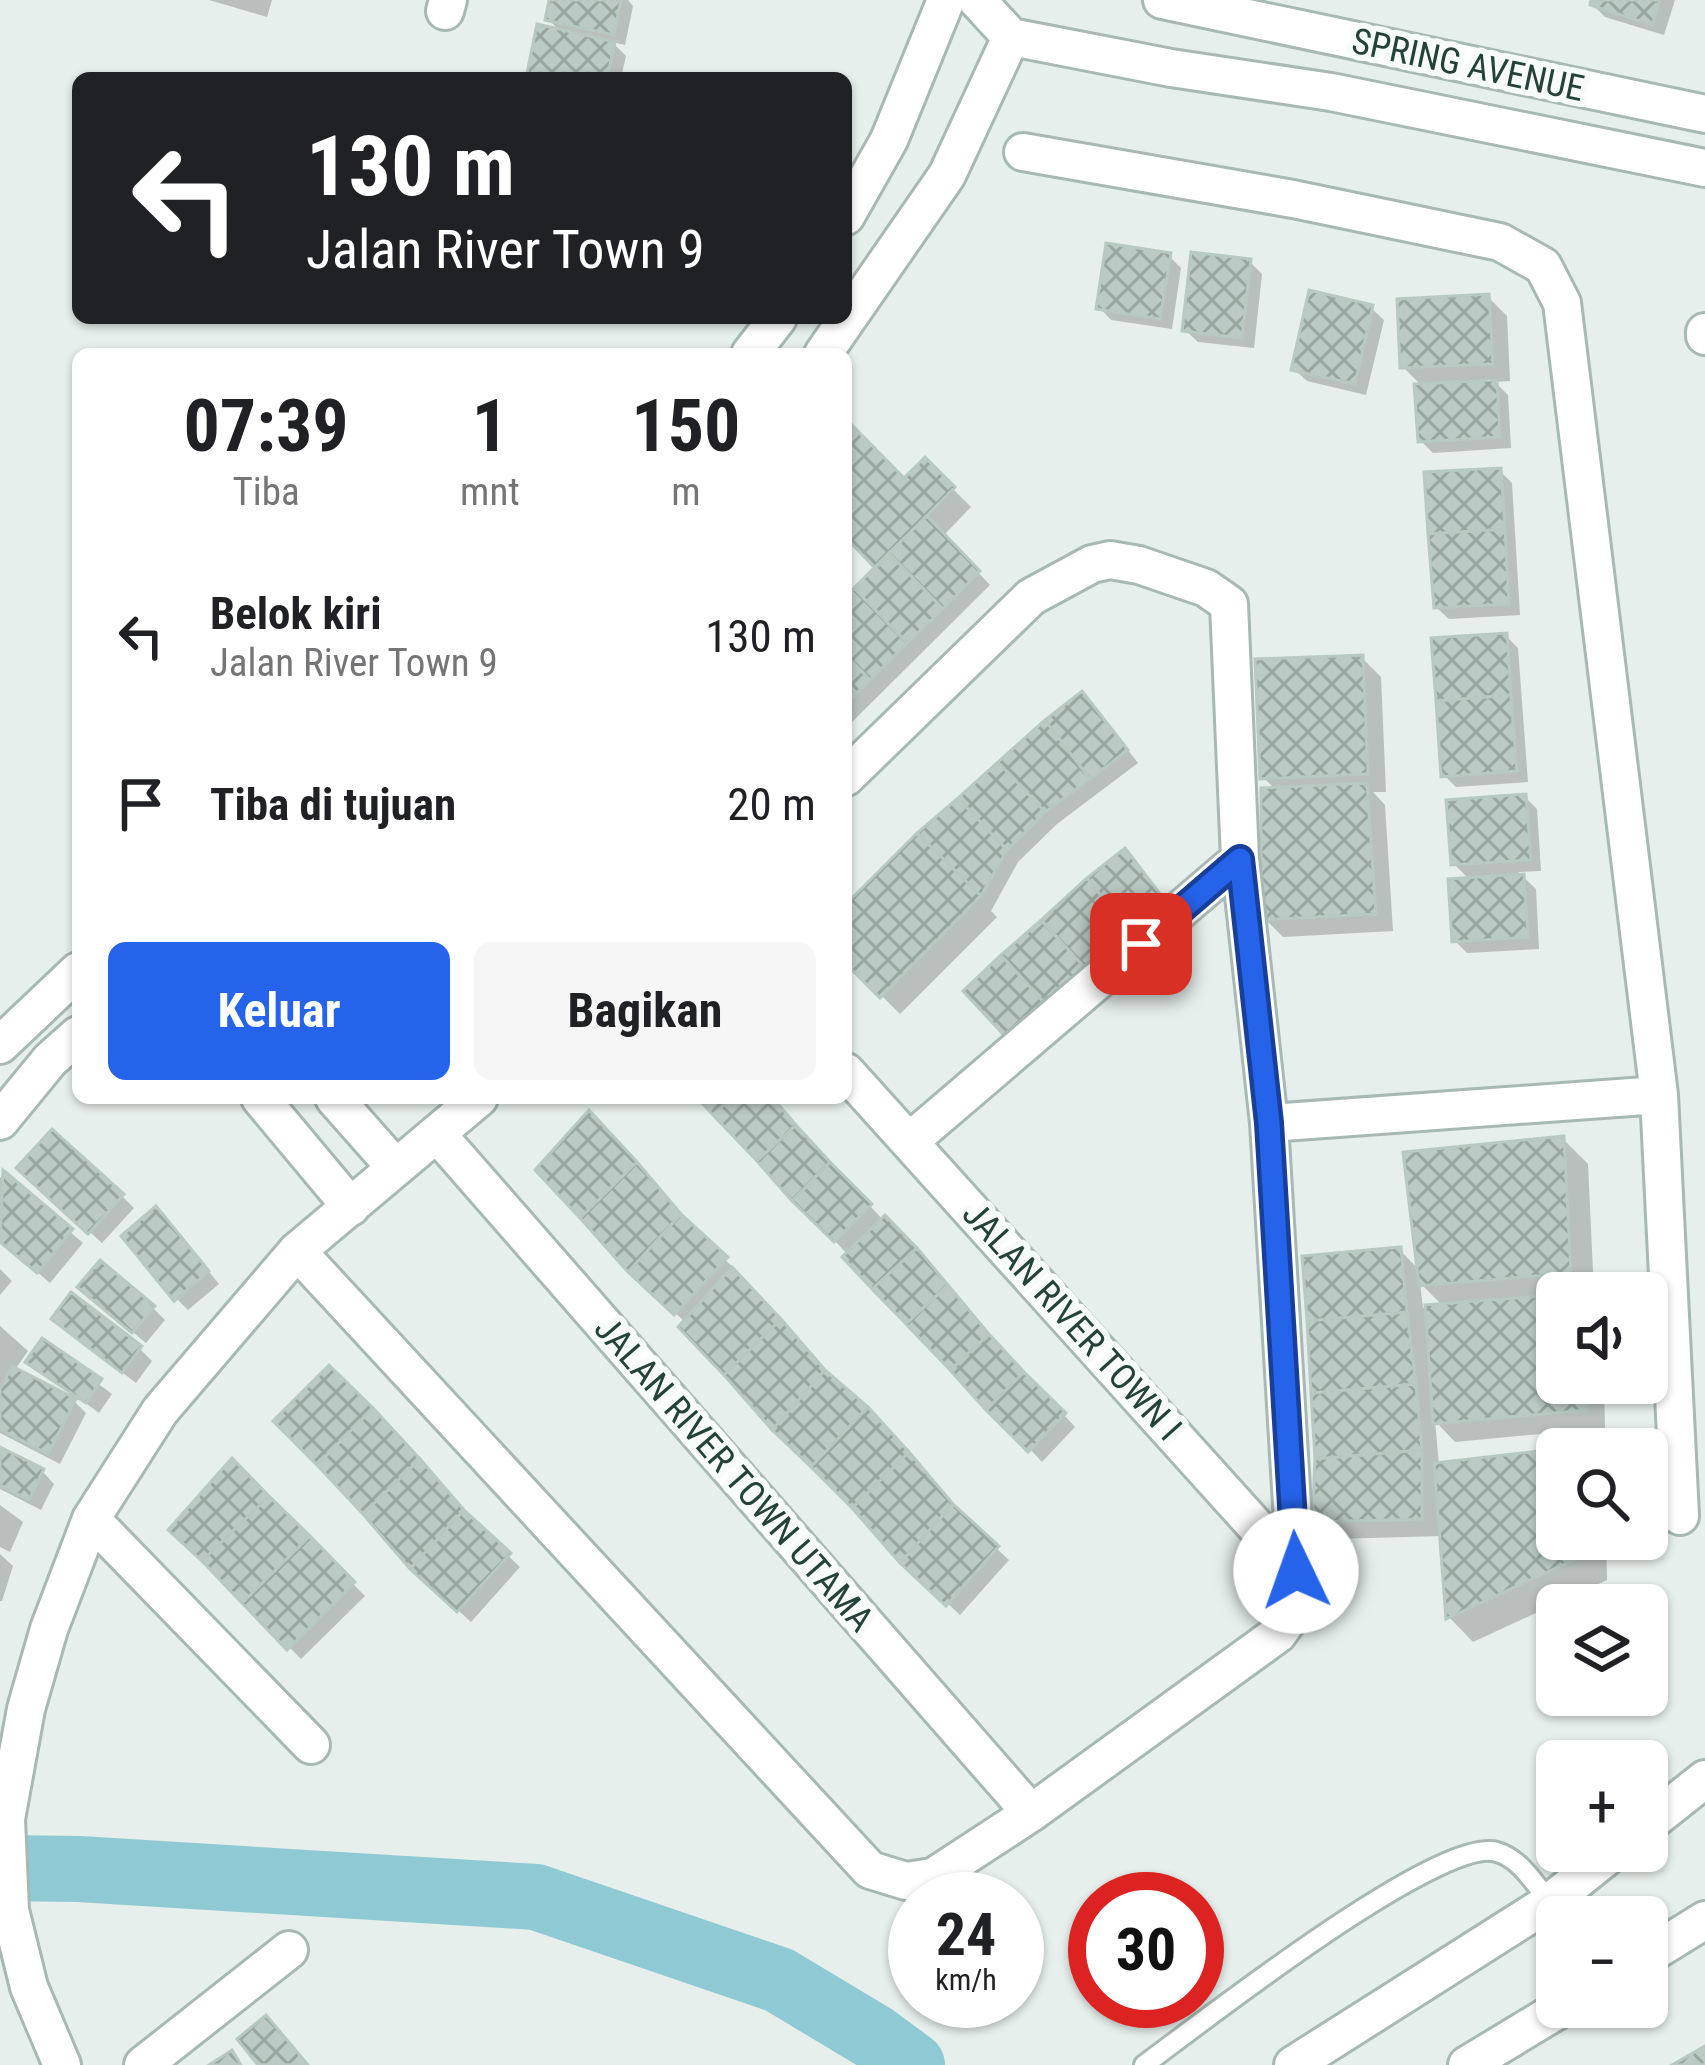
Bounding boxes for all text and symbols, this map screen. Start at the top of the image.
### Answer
street label: SPRING AVENUE [1348,20,1588,110]
text: 130 m [306,117,515,216]
icon: left [108,120,264,276]
text: Jalan River Town 9 [306,218,705,281]
text: 07:39 [183,384,349,469]
text: 1 [472,384,508,469]
text: 150 [631,384,741,469]
text: Tiba [232,469,300,515]
text: mnt [460,469,520,515]
text: m [671,469,701,515]
text: Belok kiri [210,587,381,640]
icon: left [108,603,174,669]
text: 130 m [705,610,816,663]
text: Jalan River Town 9 [210,640,498,686]
icon: arrive [108,771,174,837]
text: Tiba di tujuan [210,778,456,831]
text: 20 m [727,778,816,831]
pin [1090,893,1192,995]
icon: arrive [1108,911,1174,977]
button: Keluar [108,942,450,1080]
button: Bagikan [474,942,816,1080]
street label: JALAN RIVER TOWN I [954,1193,1190,1449]
map controls [1536,1272,1668,2028]
button: sound [1536,1272,1668,1404]
street label: JALAN RIVER TOWN UTAMA [586,1308,882,1640]
button: search [1536,1428,1668,1560]
position arrow [1233,1508,1359,1634]
button: layers [1536,1584,1668,1716]
button: + [1536,1740,1668,1872]
speed limit sign: 30 [1068,1872,1224,2028]
button: − [1536,1896,1668,2028]
text: 24 [936,1899,996,1970]
text: km/h [935,1962,997,1997]

